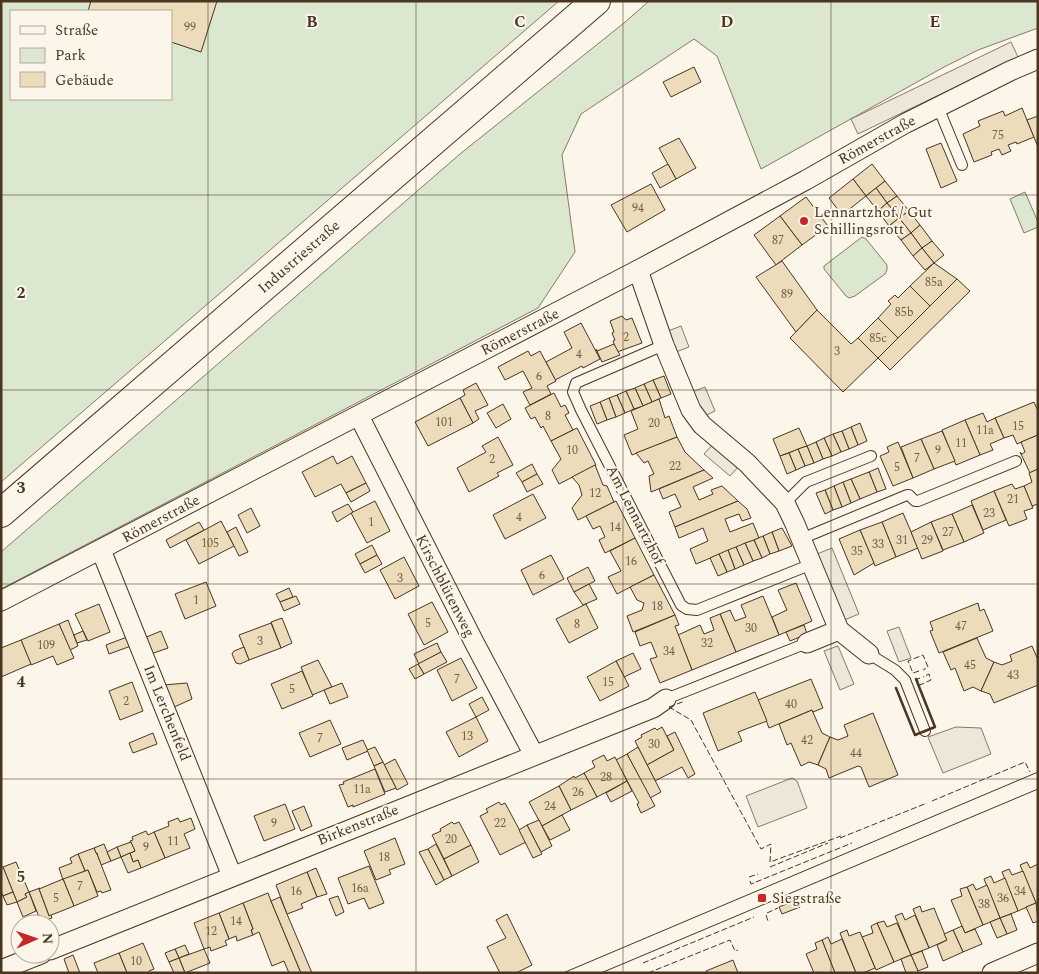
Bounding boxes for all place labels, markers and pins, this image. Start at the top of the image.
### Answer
place label: Lennartzhof / Gut Schillingsrott [814,201,932,241]
marker: Lennartzhof / Gut Schillingsrott [798,215,810,227]
place label: Siegstraße [772,887,842,910]
marker: Siegstraße [756,892,768,904]

